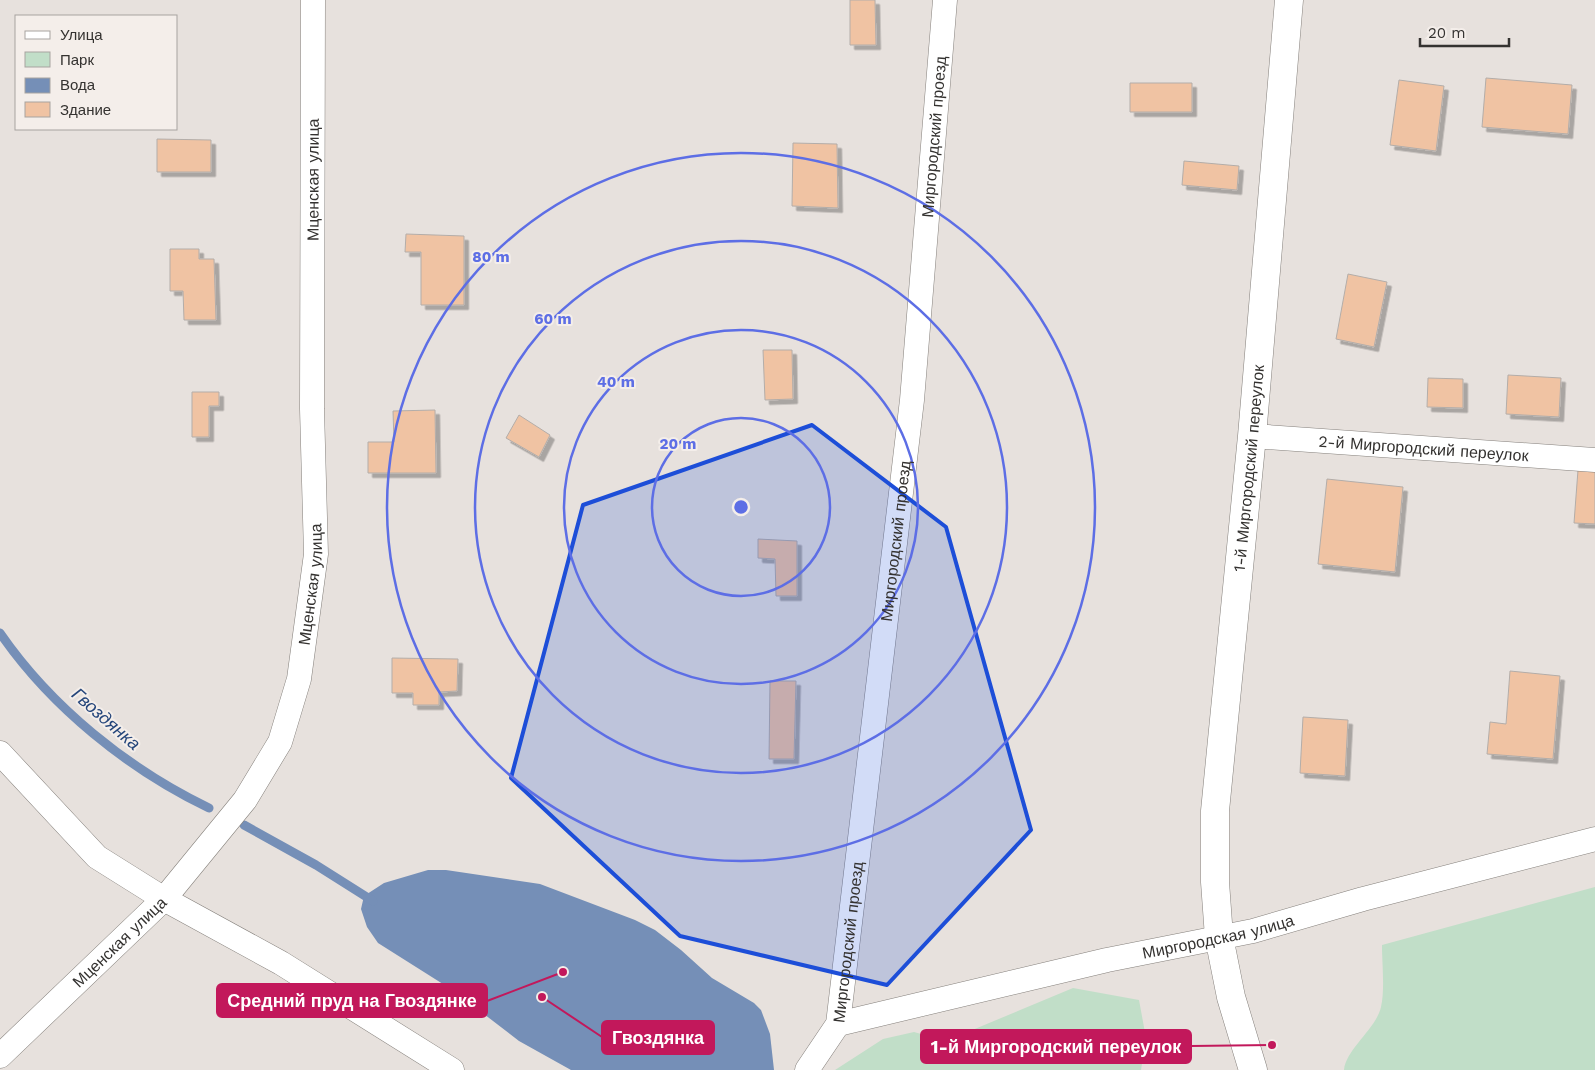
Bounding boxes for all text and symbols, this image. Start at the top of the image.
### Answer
legend [15,15,178,130]
scale bar [1420,15,1509,47]
text: 20 m [1428,24,1466,42]
text: Улица [60,26,103,44]
text: Парк [60,51,94,69]
street label: Миргородский проезд [918,55,950,218]
text: Вода [60,76,96,94]
text: Здание [60,101,111,119]
street label: Мценская улица [303,118,323,241]
text: 80 m [472,248,510,266]
text: 60 m [534,310,572,328]
street label: 1-й Миргородский переулок [1230,363,1268,573]
text: 40 m [597,373,635,391]
street label: 2-й Миргородский переулок [1318,432,1530,465]
text: 20 m [659,435,697,453]
street label: Миргородский проезд [877,459,915,623]
centre of rings [732,498,750,516]
street label: Мценская улица [295,523,326,646]
water label: Гвоздянка [68,683,145,754]
street label: Миргородский проезд [829,860,867,1024]
street label: Мценская улица [69,893,170,991]
street label: Миргородская улица [1141,911,1296,963]
callout: Средний пруд на Гвоздянке [217,984,487,1017]
text: Средний пруд на Гвоздянке [227,990,477,1011]
callout: Гвоздянка [602,1021,714,1054]
text: Гвоздянка [612,1027,705,1048]
callout: 1-й Миргородский переулок [921,1030,1191,1063]
text: 1-й Миргородский переулок [931,1036,1182,1057]

